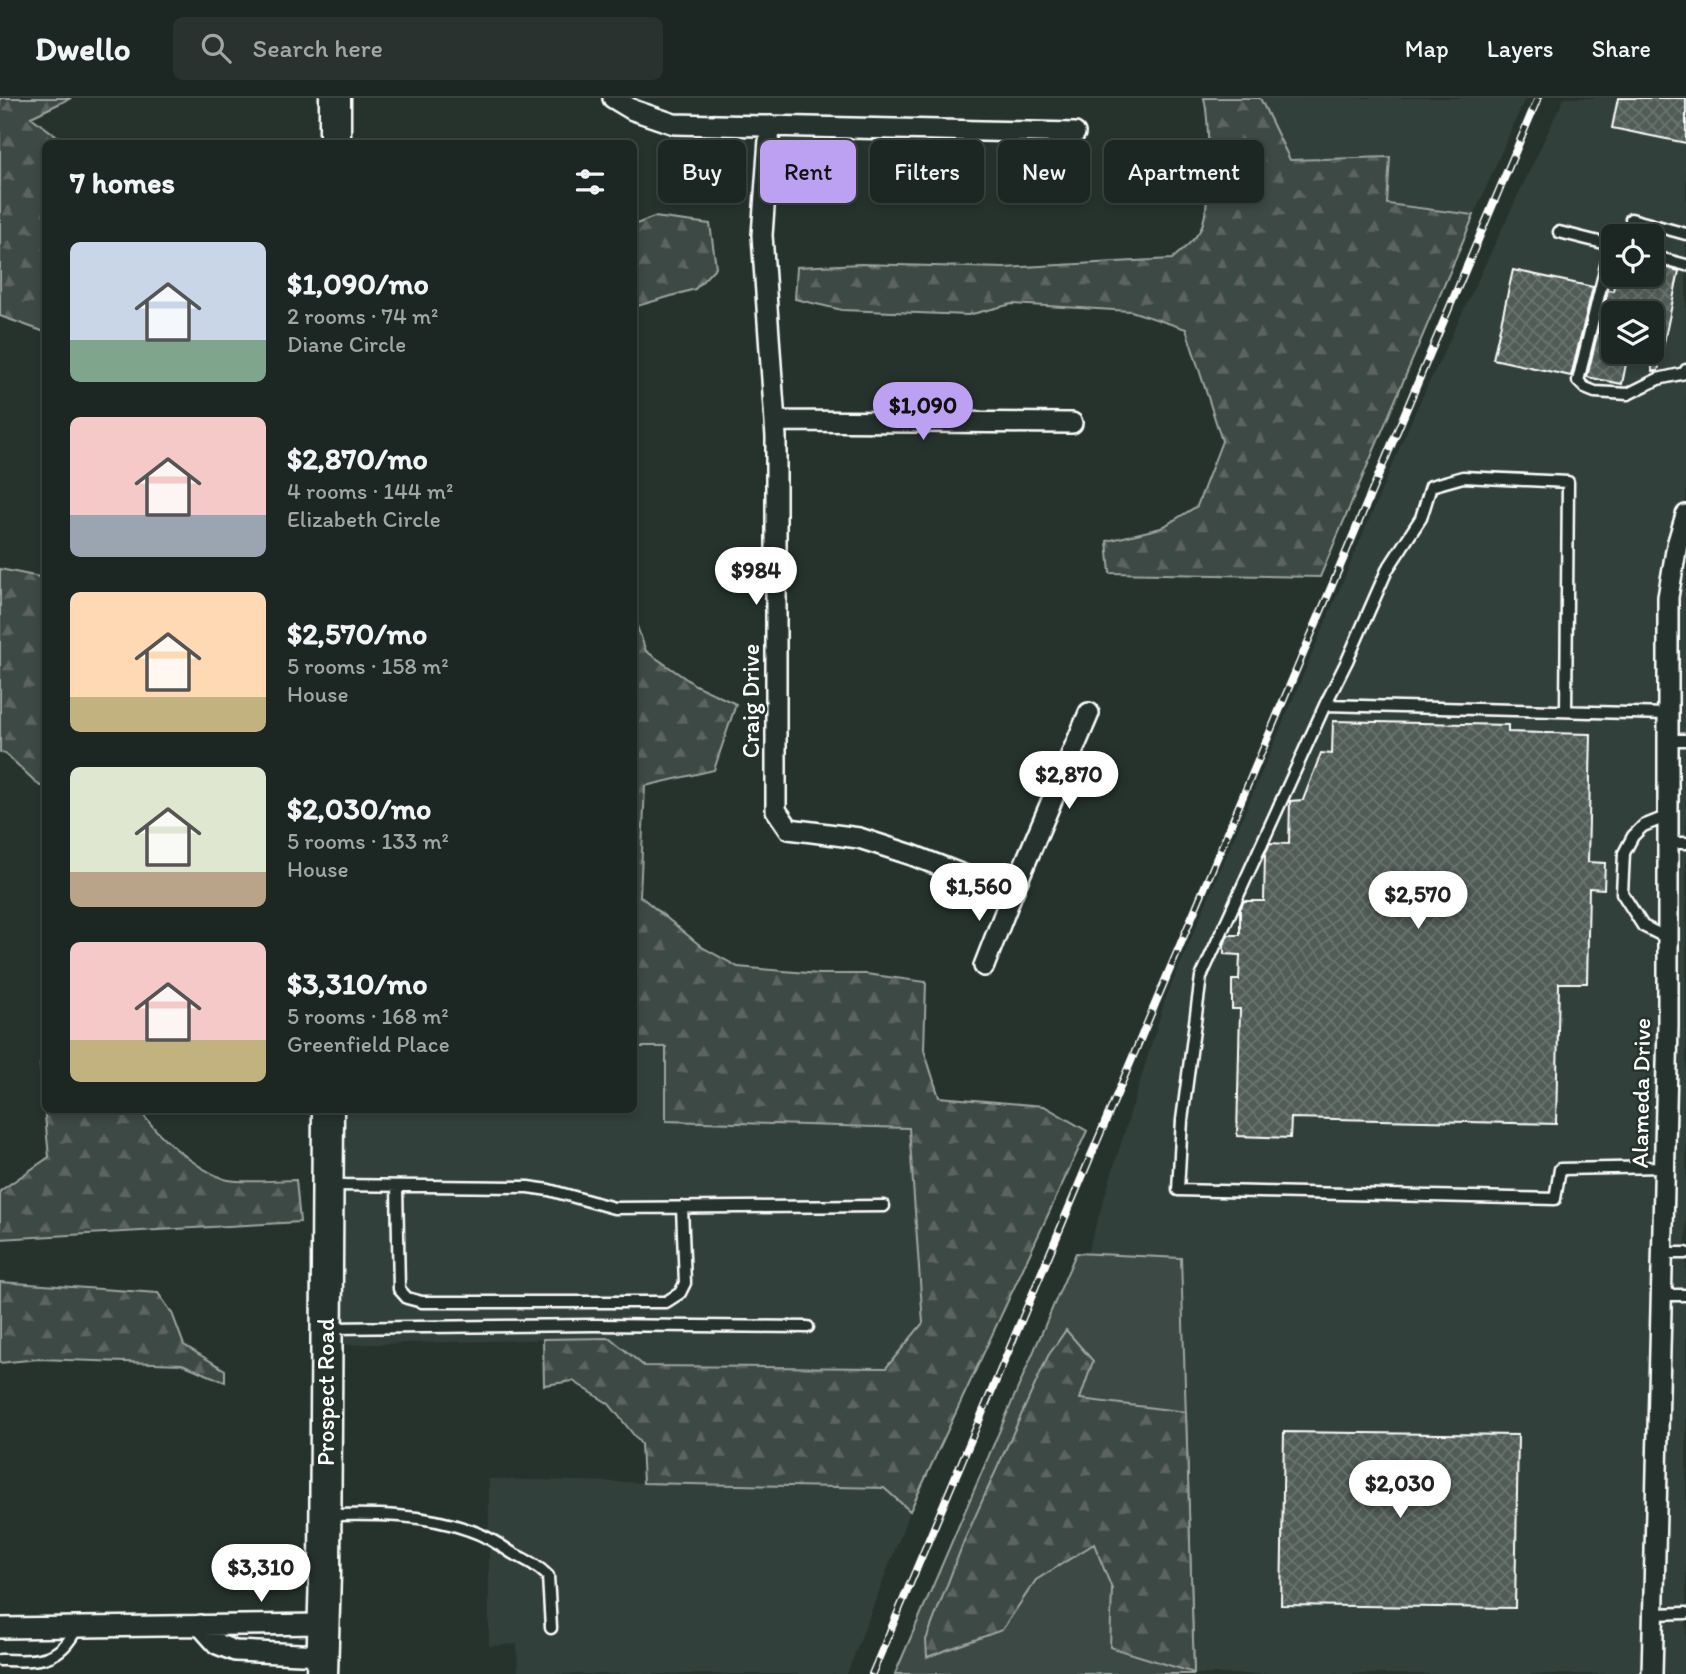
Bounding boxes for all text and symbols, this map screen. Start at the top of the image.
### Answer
search box [173,17,663,80]
text: Dwello [35,29,131,68]
icon: search [197,29,235,67]
text: Search here [253,32,383,64]
text: Map [1405,34,1449,63]
text: Layers [1487,34,1554,63]
text: Share [1592,34,1651,63]
chip: Buy [658,140,746,203]
chip: Rent [760,140,856,203]
chip: Filters [870,140,984,203]
chip: New [998,140,1090,203]
chip: Apartment [1104,140,1264,203]
icon: filters [571,163,609,201]
text: 7 homes [70,164,175,201]
map controls [1601,224,1664,364]
button: locate [1601,224,1664,287]
text: $1,090/mo [287,265,429,302]
icon: home [126,270,210,354]
button: layers [1601,301,1664,364]
text: 2 rooms · 74 m² [287,302,439,330]
text: Diane Circle [287,330,406,358]
pin: $1,090 [866,382,980,442]
text: $1,090 [889,391,957,419]
text: $2,870/mo [287,440,428,477]
icon: home [126,445,210,529]
text: 4 rooms · 144 m² [287,477,453,505]
text: Elizabeth Circle [287,505,441,533]
pin: $984 [715,547,797,607]
text: $984 [731,556,781,584]
text: $2,570/mo [287,615,427,652]
icon: home [126,620,210,704]
street label: Craig Drive [736,644,765,758]
text: 5 rooms · 158 m² [287,652,449,680]
text: House [287,680,349,708]
pin: $2,870 [1012,752,1126,811]
text: $2,870 [1035,760,1103,788]
text: $2,030/mo [287,790,431,827]
icon: home [126,795,210,879]
text: 5 rooms · 133 m² [287,827,449,855]
text: House [287,855,349,883]
pin: $1,560 [922,864,1036,923]
text: $1,560 [946,872,1012,900]
pin: $2,570 [1361,872,1475,931]
text: $2,570 [1385,880,1451,908]
text: $3,310/mo [287,965,428,1002]
icon: home [126,970,210,1054]
text: 5 rooms · 168 m² [287,1002,449,1030]
street label: Alameda Drive [1625,1018,1656,1168]
text: Greenfield Place [287,1030,450,1058]
street label: Prospect Road [311,1318,340,1466]
pin: $2,030 [1343,1460,1457,1520]
text: $2,030 [1365,1469,1435,1497]
pin: $3,310 [204,1544,318,1604]
text: $3,310 [227,1553,295,1581]

